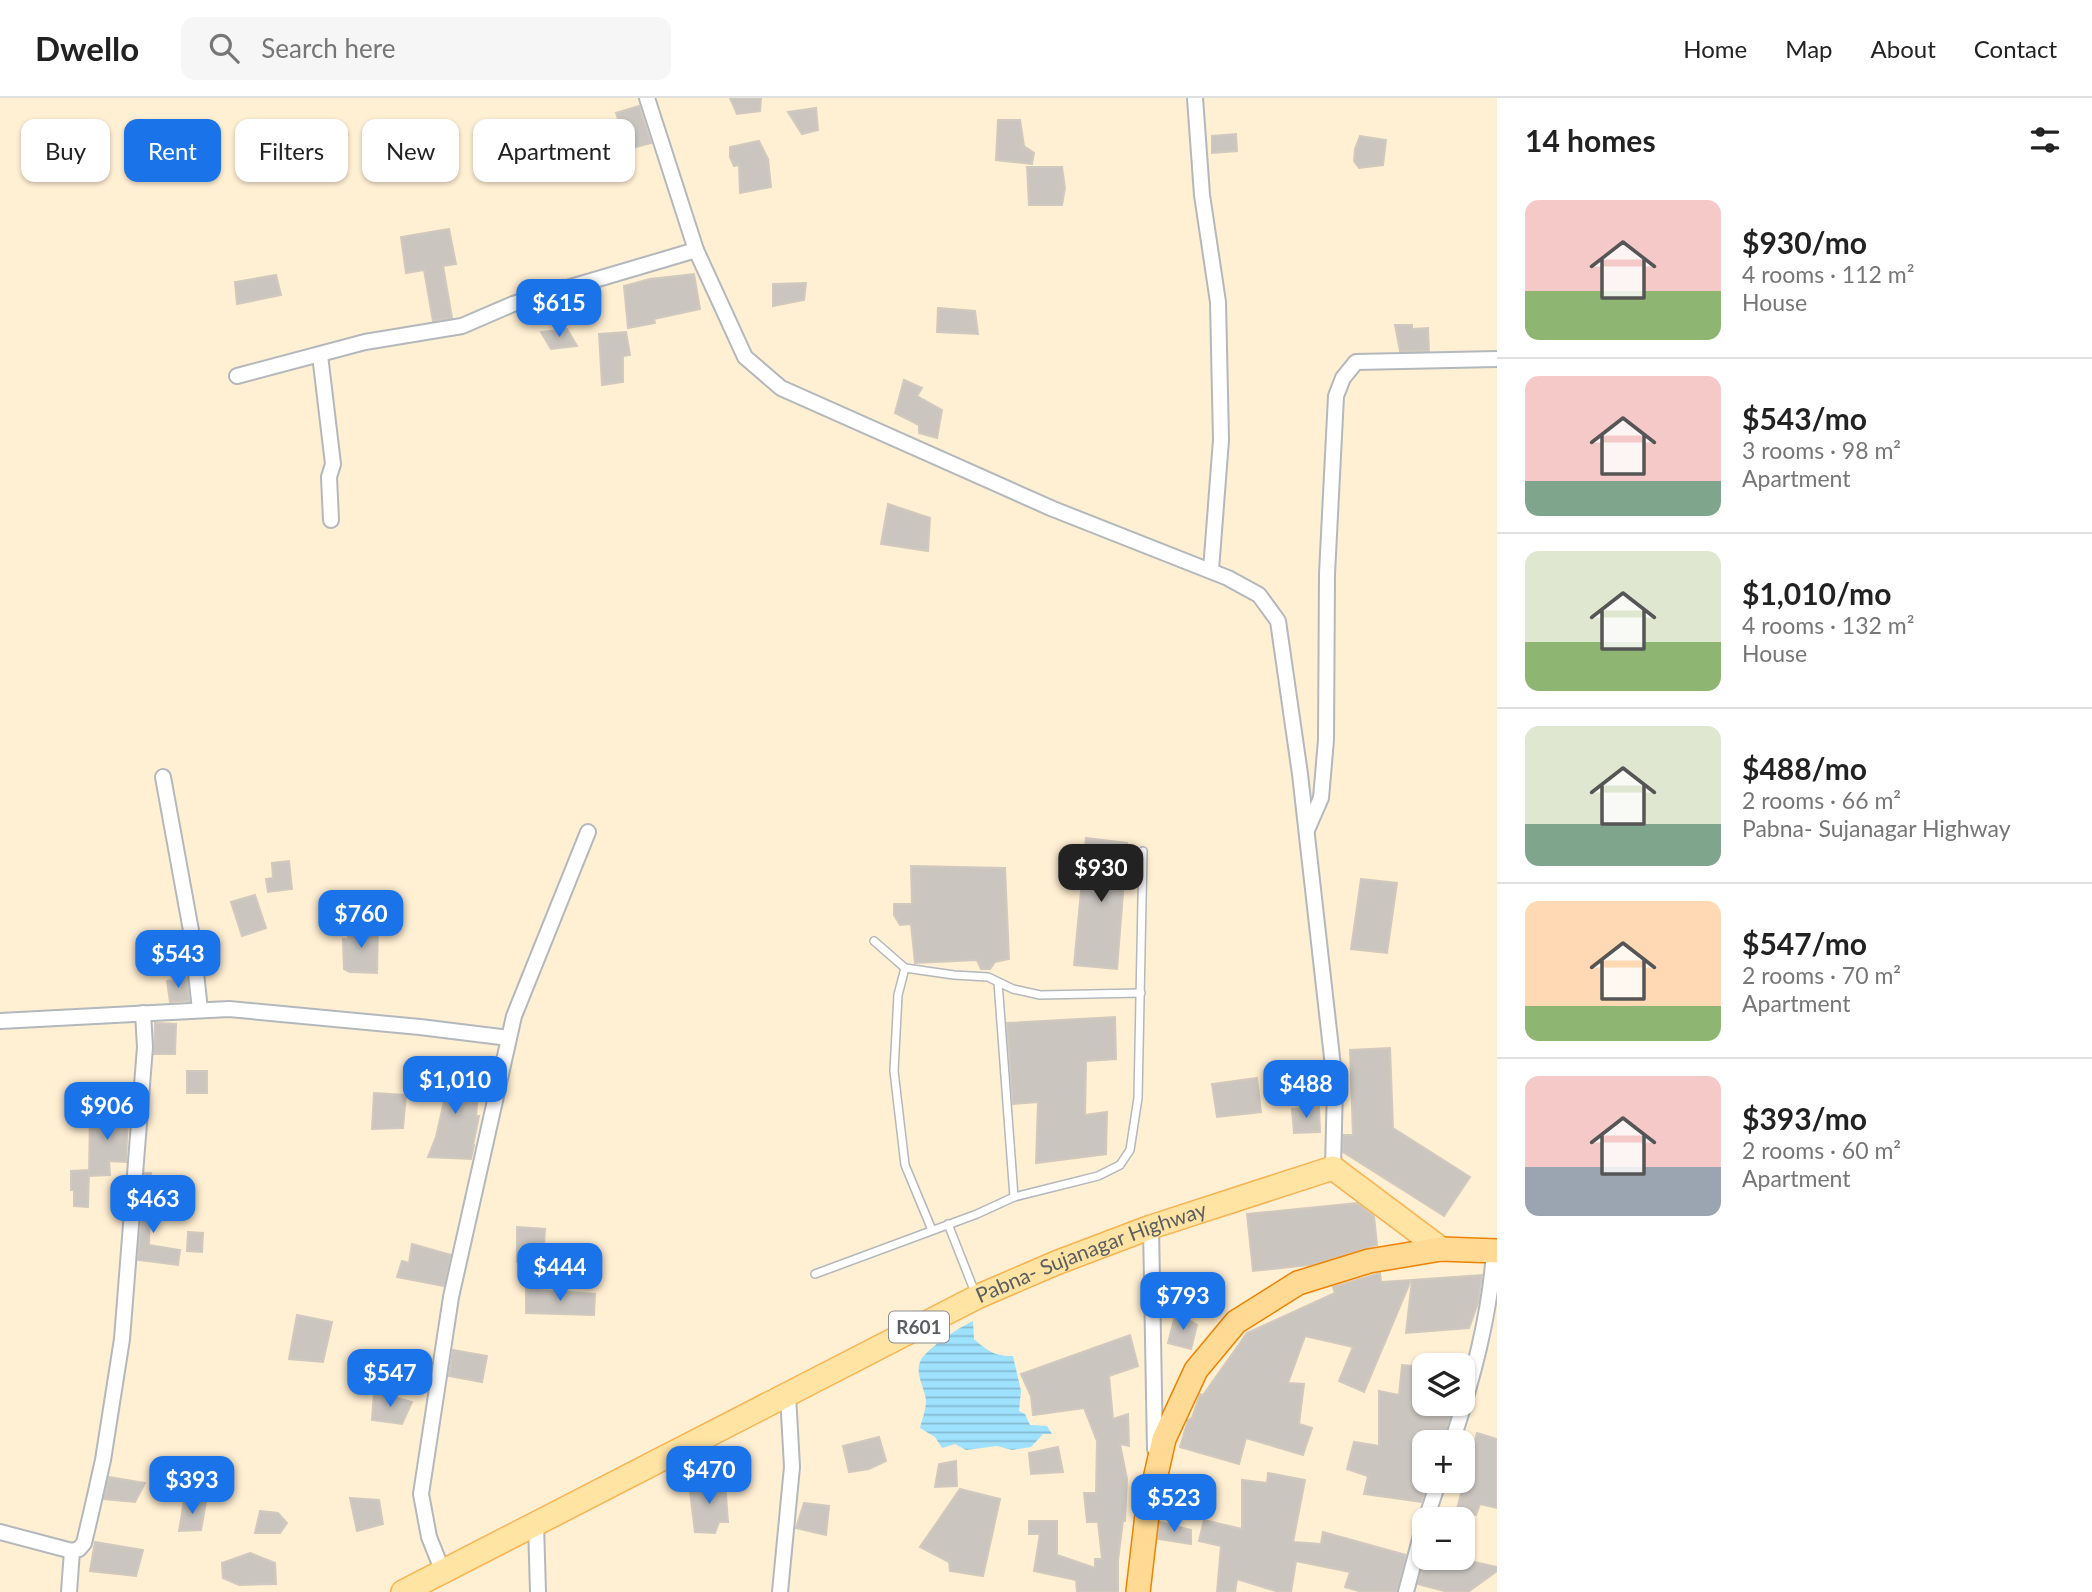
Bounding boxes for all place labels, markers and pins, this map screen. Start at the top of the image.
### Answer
pin: $615 [518,280,600,339]
pin: $930 [1060,844,1142,904]
pin: $760 [320,890,402,950]
pin: $543 [137,930,219,990]
pin: $1,010 [398,1056,512,1116]
pin: $488 [1265,1060,1347,1120]
pin: $906 [66,1082,148,1142]
pin: $463 [112,1176,194,1235]
pin: $444 [519,1244,601,1303]
pin: $793 [1142,1272,1224,1332]
pin: $547 [349,1350,431,1409]
pin: $470 [668,1446,750,1506]
pin: $393 [151,1456,233,1516]
pin: $523 [1133,1474,1215,1534]

